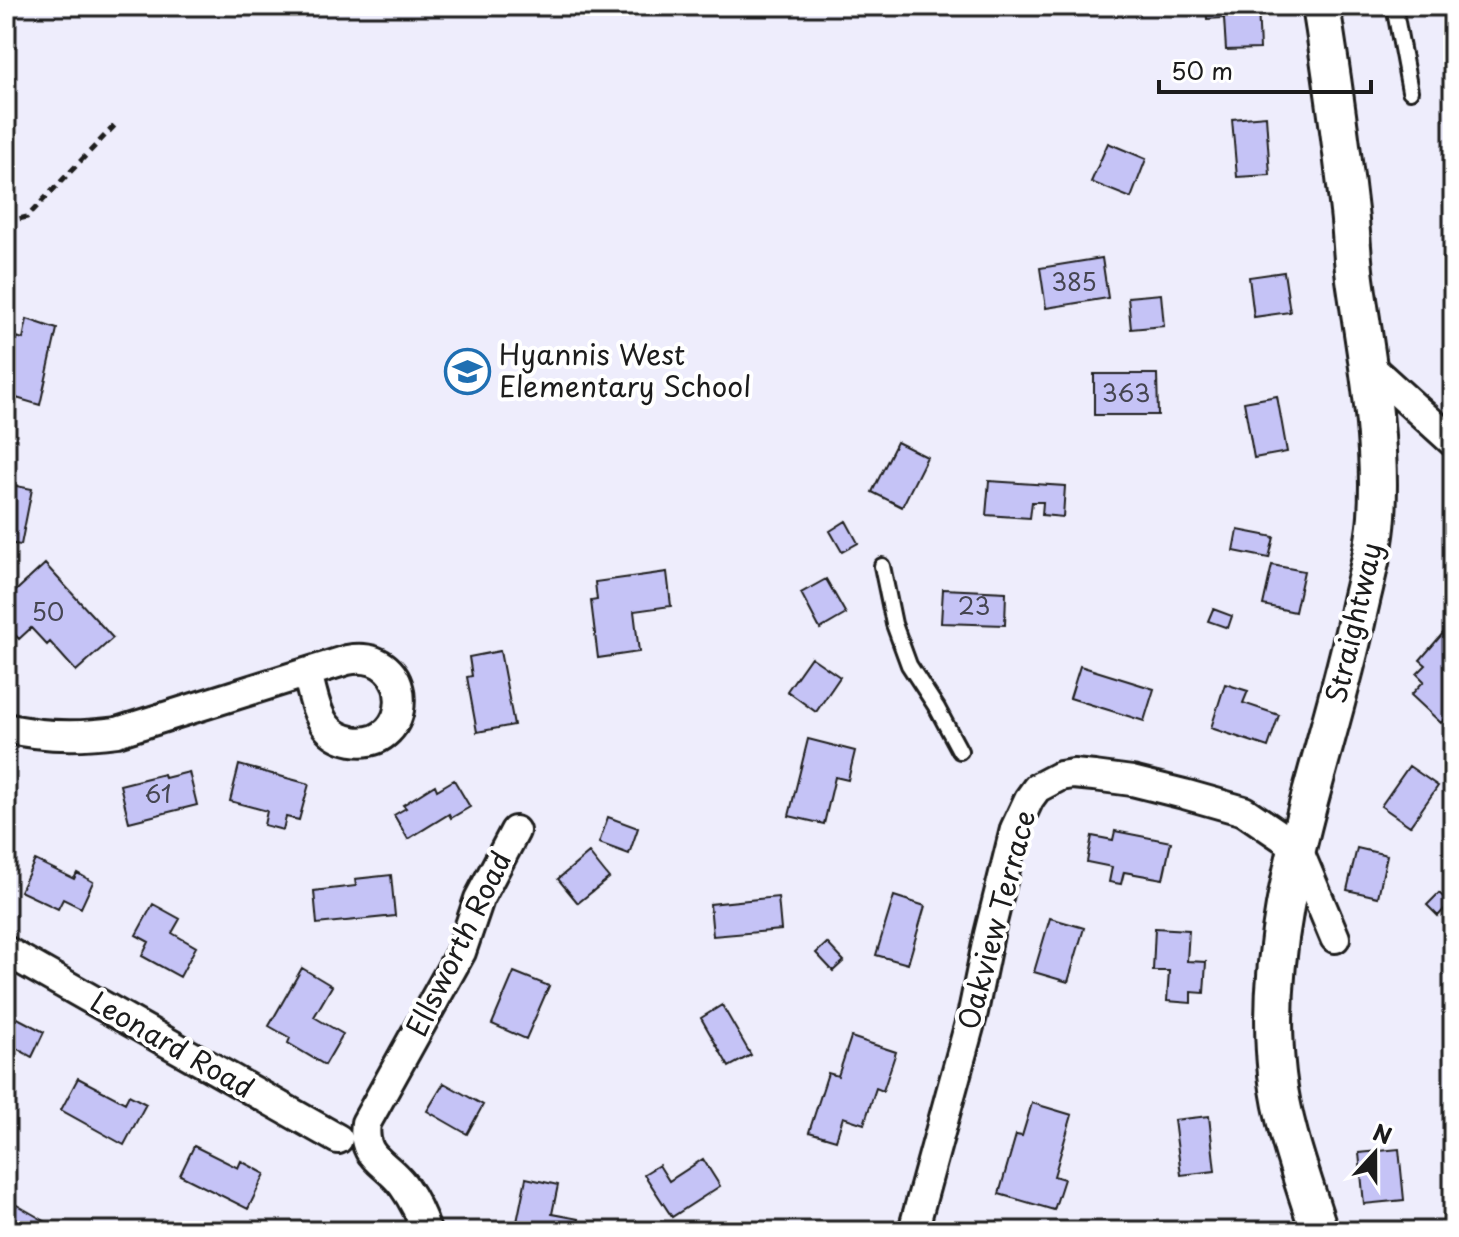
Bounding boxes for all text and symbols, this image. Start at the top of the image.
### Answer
scale bar [1159,44,1371,94]
text: 50 m [1171,52,1233,88]
house number: 385 [1051,263,1097,299]
place label: Hyannis West Elementary School [499,332,751,407]
school or university icon: Hyannis West Elementary School [444,347,492,395]
house number: 363 [1102,374,1150,410]
street label: Straightway [1313,538,1392,707]
house number: 23 [958,587,990,623]
house number: 50 [32,593,64,629]
house number: 61 [145,775,171,811]
street label: Oakview Terrace [946,805,1046,1034]
street label: Ellsworth Road [394,843,521,1043]
street label: Leonard Road [83,979,263,1108]
north arrow [1335,1113,1415,1193]
text: N [1369,1114,1397,1151]

